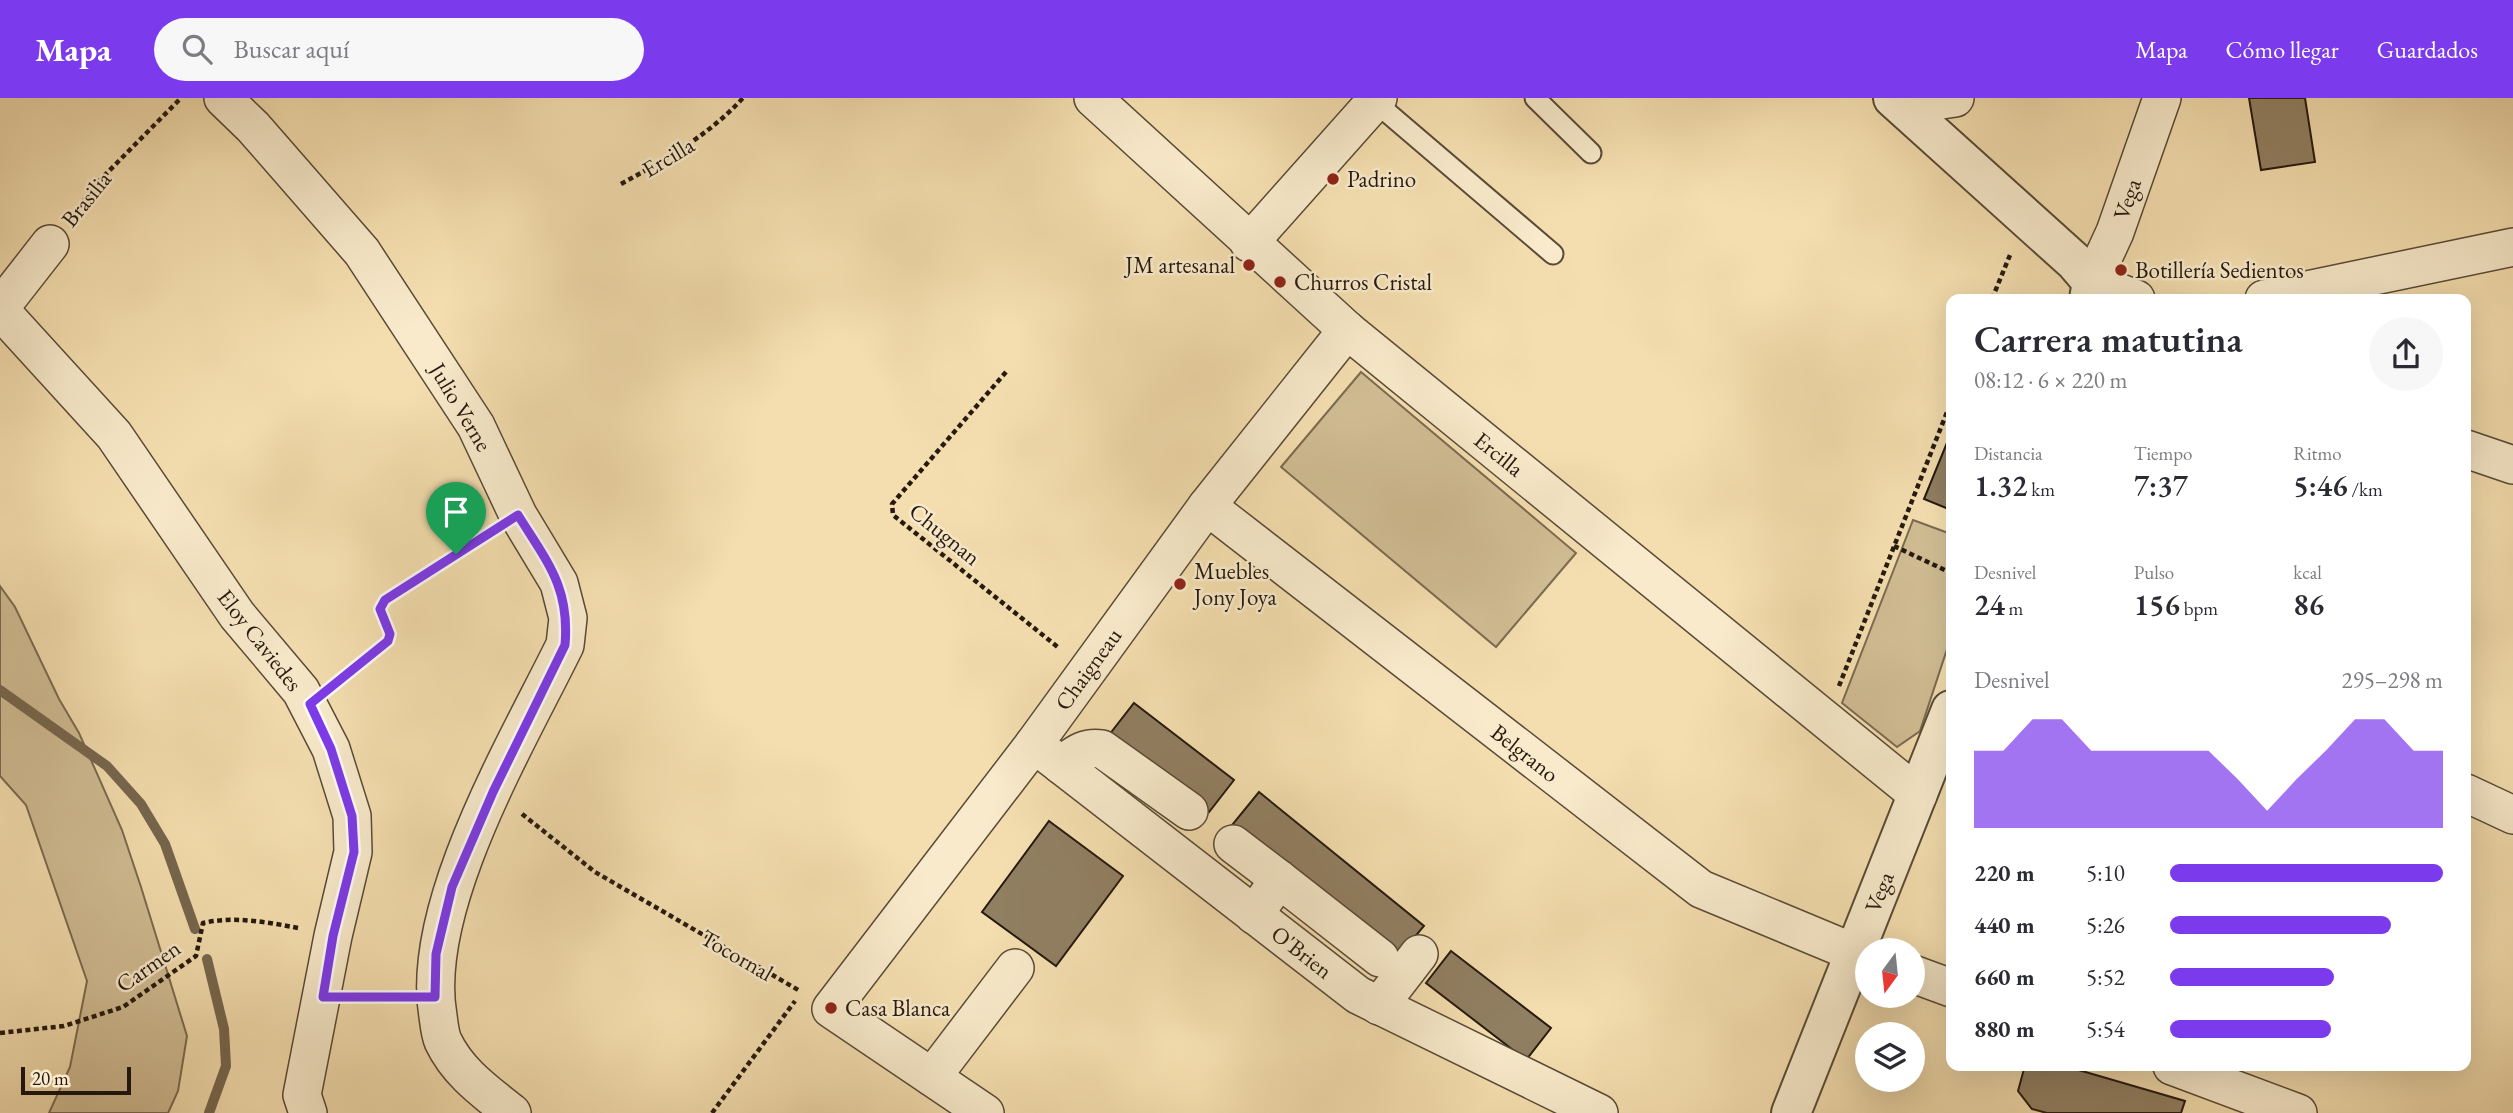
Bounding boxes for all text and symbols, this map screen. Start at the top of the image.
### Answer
search box [154,18,644,81]
text: Mapa [35,28,112,71]
icon: search [178,30,216,68]
text: Buscar aquí [234,32,349,66]
text: Mapa [2135,34,2188,65]
text: Cómo llegar [2226,34,2339,65]
text: Guardados [2377,34,2478,65]
street label: Ercilla [636,129,700,184]
street label: Brasilia [54,164,118,233]
place label: Padrino [1347,164,1416,194]
marker: Padrino [1325,171,1341,187]
street label: Vega [2106,174,2148,223]
place label: JM artesanal [1123,250,1235,280]
place label: Botillería Sedientos [2135,255,2304,285]
marker: JM artesanal [1241,257,1257,273]
marker: Botillería Sedientos [2113,262,2129,278]
place label: Churros Cristal [1294,267,1433,297]
marker: Churros Cristal [1272,274,1288,290]
text: Carrera matutina [1974,314,2243,363]
button: share [2369,317,2443,391]
street label: Julio Verne [422,356,499,457]
text: 08:12 · 6 × 220 m [1974,365,2127,395]
street label: Ercilla [1468,425,1531,484]
text: Distancia [1974,441,2043,466]
text: Tiempo [2134,441,2193,466]
text: Ritmo [2293,441,2342,466]
text: 1.32 [1974,466,2027,505]
text: 7:37 [2134,466,2188,505]
text: 5:46 [2293,466,2348,505]
text: km [2027,477,2055,502]
text: /km [2348,477,2383,502]
pin [426,482,486,554]
icon: arrive [437,493,475,531]
street label: Chugnan [903,496,987,572]
place label: Muebles Jony Joya [1192,556,1277,612]
text: Desnivel [1974,560,2036,585]
text: Pulso [2134,560,2174,585]
text: kcal [2293,560,2322,585]
marker: Muebles Jony Joya [1172,576,1188,592]
street label: Eloy Caviedes [211,583,309,697]
text: 24 [1974,585,2005,624]
text: 156 [2134,585,2180,624]
text: 86 [2293,585,2324,624]
text: m [2005,596,2023,621]
text: bpm [2180,596,2218,621]
street label: Chaigneau [1048,622,1128,716]
text: Desnivel [1974,665,2050,695]
text: 295–298 m [2342,665,2443,695]
street label: Belgrano [1485,717,1565,789]
text: 220 m [1974,858,2035,888]
text: 5:10 [2086,858,2125,888]
street label: Vega [1857,866,1901,917]
text: 440 m [1974,910,2035,940]
text: 5:26 [2086,910,2125,940]
street label: O'Brien [1265,919,1339,985]
street label: Tocornal [695,922,779,988]
street label: Carmen [110,933,186,999]
north arrow [1855,938,1925,1008]
map controls [1855,938,1925,1092]
text: 660 m [1974,962,2035,992]
text: 5:52 [2086,962,2125,992]
place label: Casa Blanca [845,993,951,1023]
marker: Casa Blanca [823,1000,839,1016]
text: 880 m [1974,1014,2035,1044]
text: 5:54 [2086,1014,2125,1044]
button: layers [1855,1022,1925,1092]
scale bar [21,1064,131,1096]
text: 20 m [32,1066,69,1091]

